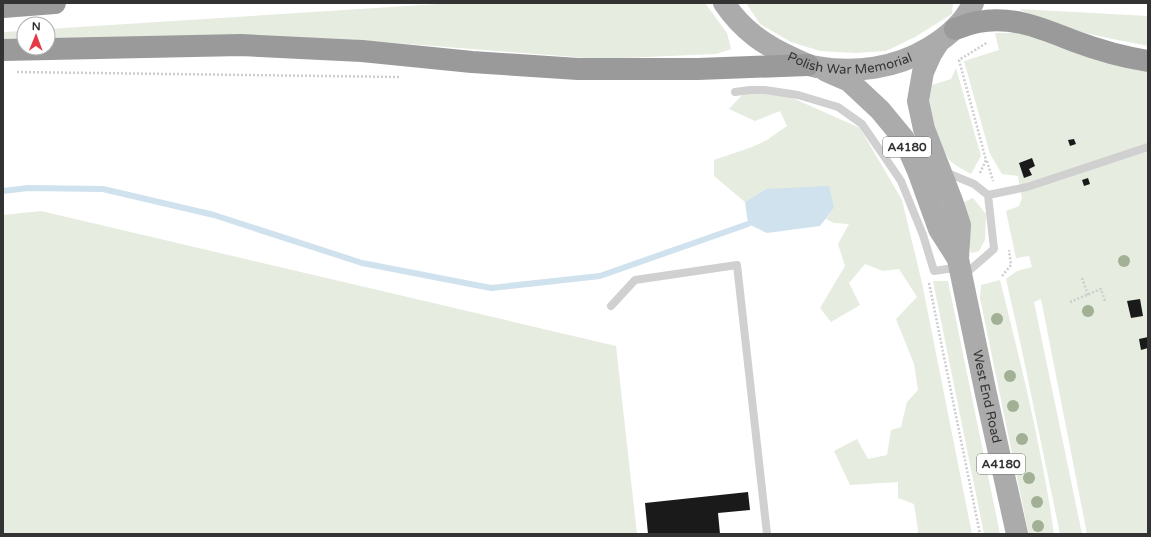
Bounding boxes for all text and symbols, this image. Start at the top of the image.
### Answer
north arrow [16,16,56,56]
text: N [32,20,41,33]
street label: Polish War Memorial [785,49,915,78]
road number: A4180 [883,137,931,157]
street label: West End Road [969,349,1005,445]
road number: A4180 [977,454,1025,474]

